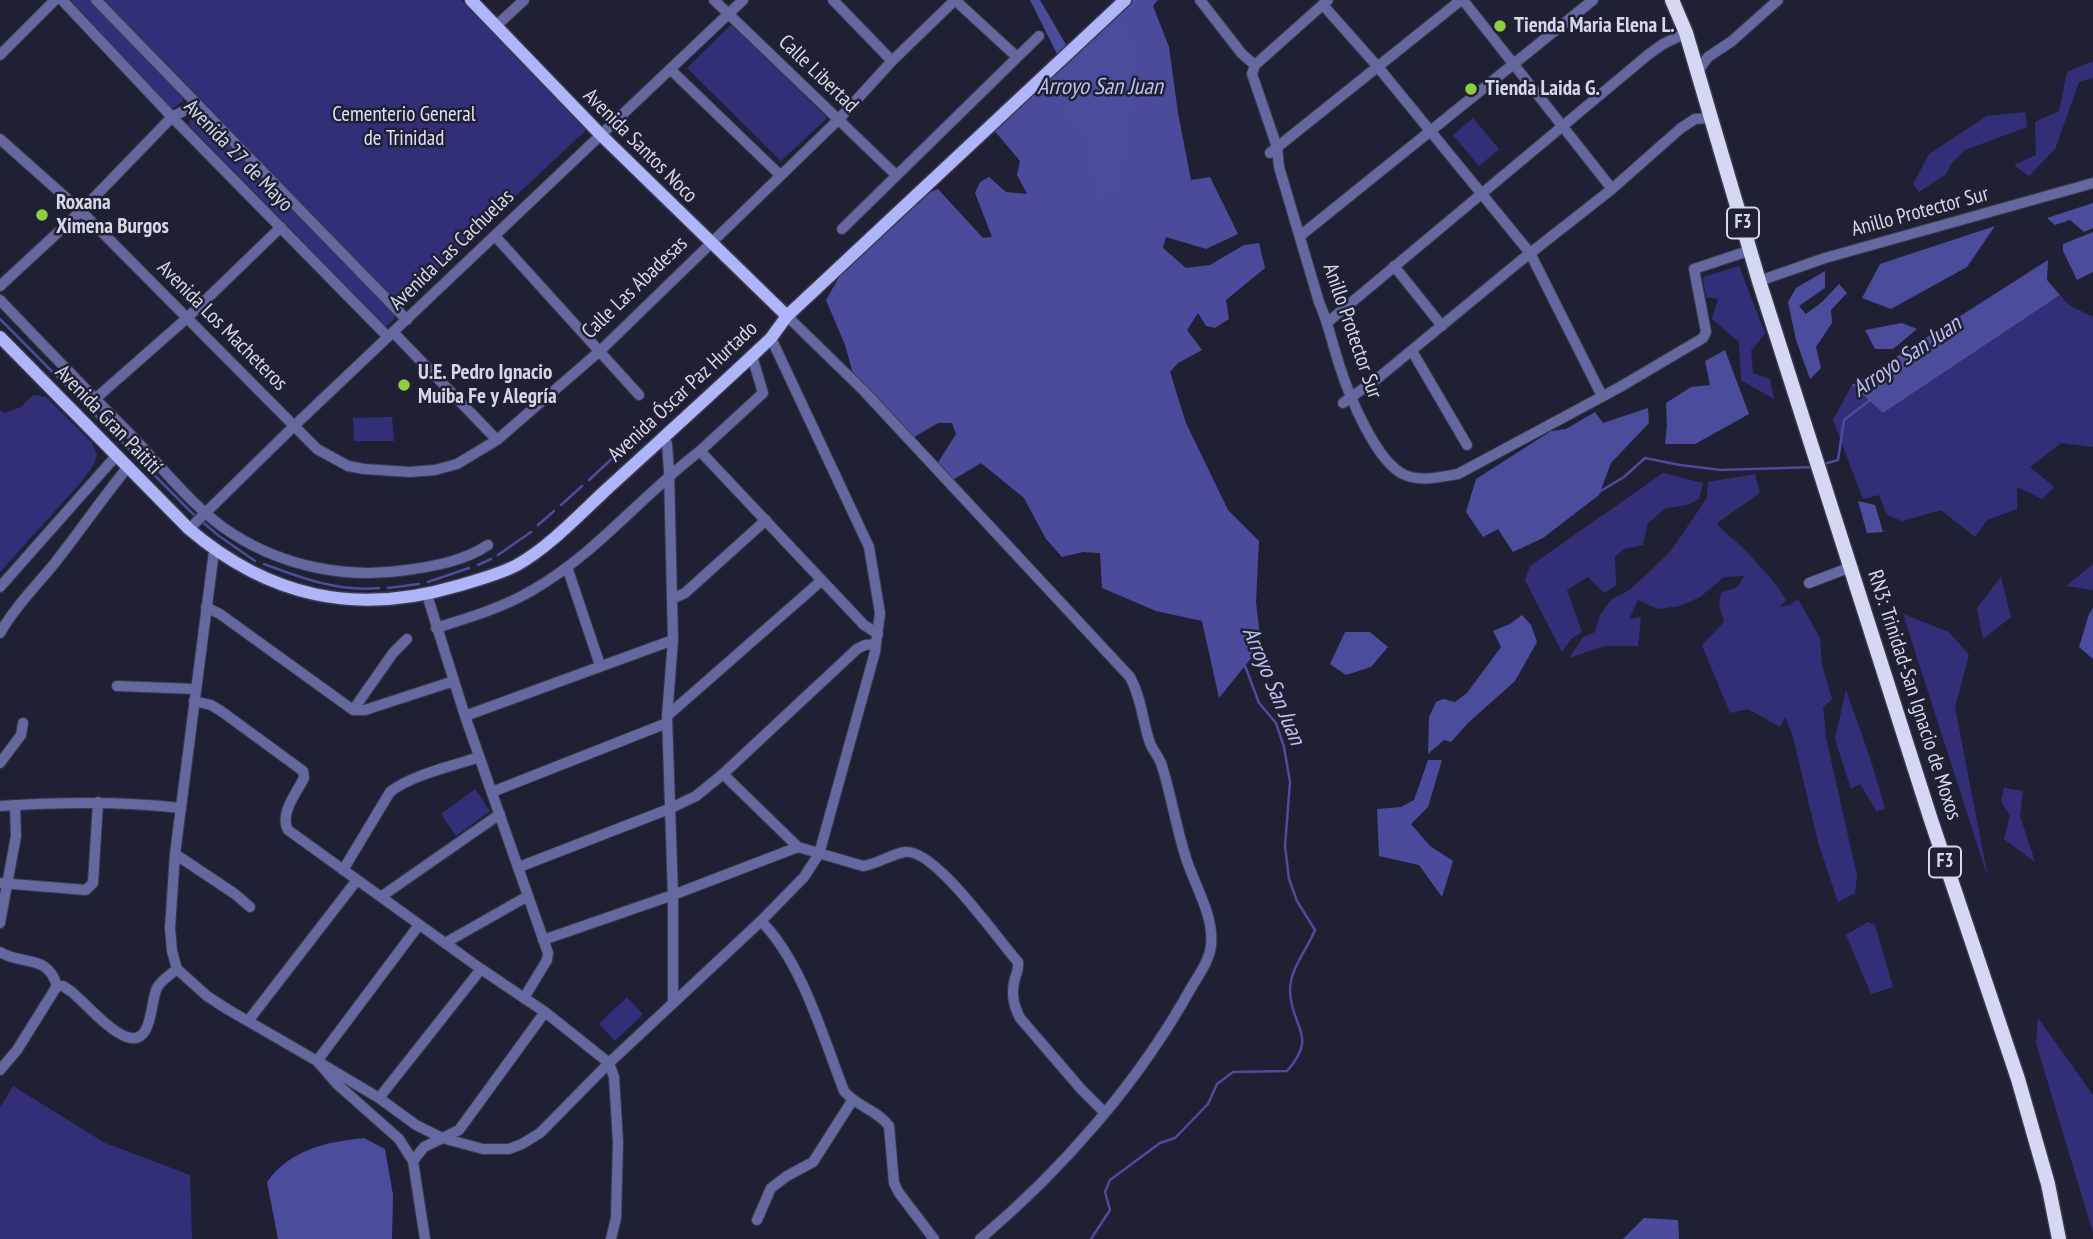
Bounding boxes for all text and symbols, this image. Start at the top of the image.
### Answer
place label: Tienda Maria Elena L. [1514,13,1675,39]
marker: Tienda Maria Elena L. [1492,18,1508,34]
street label: Calle Libertad [773,30,863,118]
water label: Arroyo San Juan [1037,73,1163,101]
place label: Tienda Laida G. [1485,76,1600,102]
marker: Tienda Laida G. [1463,81,1479,97]
street label: Avenida Santos Noco [578,84,702,208]
street label: Avenida 27 de Mayo [178,95,298,217]
park label: Cementerio General de Trinidad [332,102,476,152]
street label: Anillo Protector Sur [1849,182,1991,242]
street label: Avenida Las Cachuelas [385,184,519,316]
place label: Roxana Ximena Burgos [56,190,169,240]
marker: Roxana Ximena Burgos [34,207,50,223]
road number: F3 [1727,208,1759,238]
street label: Calle Las Abadesas [577,231,693,345]
street label: Avenida Los Macheteros [152,256,292,396]
street label: Anillo Protector Sur [1317,260,1387,402]
water label: Arroyo San Juan [1847,310,1967,404]
street label: Avenida Óscar Paz Hurtado [603,316,763,468]
street label: Avenida Gran Paitití [49,360,167,480]
place label: U.E. Pedro Ignacio Muiba Fe y Alegría [418,360,557,410]
marker: U.E. Pedro Ignacio Muiba Fe y Alegría [396,377,412,393]
street label: RN3: Trinidad-San Ignacio de Moxos [1862,567,1966,823]
water label: Arroyo San Juan [1236,623,1310,749]
road number: F3 [1929,846,1961,877]

